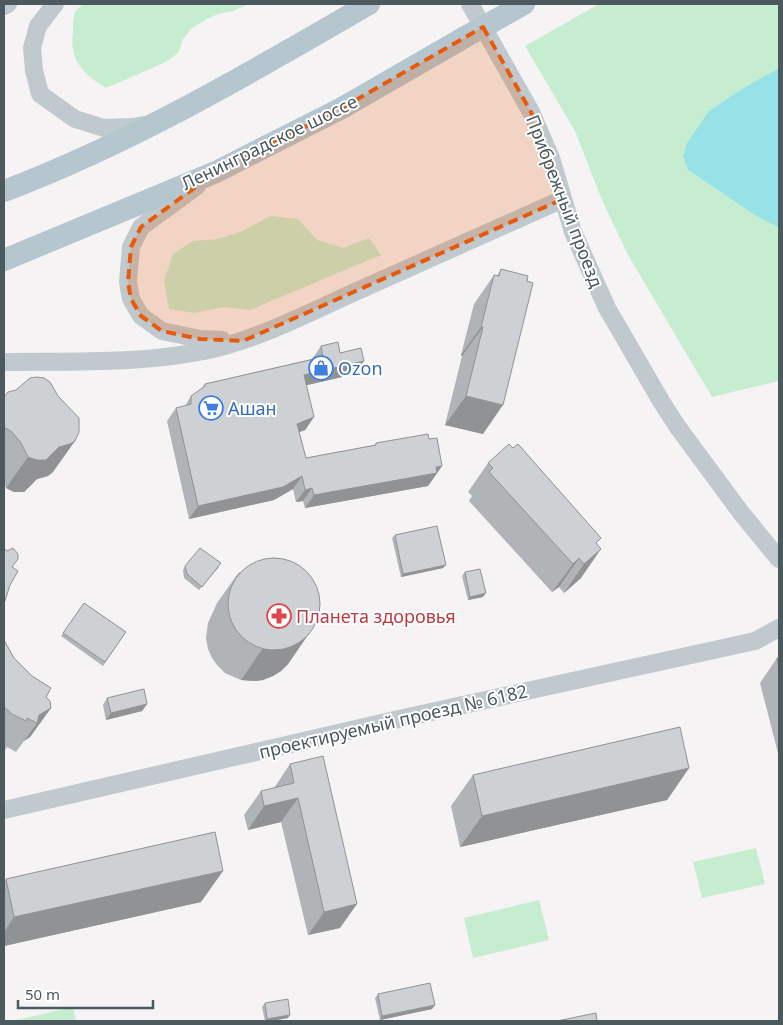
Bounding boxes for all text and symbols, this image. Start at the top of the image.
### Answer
street label: Ленинградское шоссе [177,89,361,195]
street label: Прибрежный проезд [521,111,609,291]
shop icon: Ozon [308,355,334,381]
place label: Ozon [338,356,383,380]
supermarket icon: Ашан [198,395,224,421]
place label: Ашан [228,396,277,420]
pharmacy icon: Планета здоровья [266,603,292,629]
place label: Планета здоровья [296,604,456,628]
street label: проектируемый проезд № 6182 [256,678,530,764]
scale bar [18,978,152,1010]
text: 50 m [25,984,60,1004]

